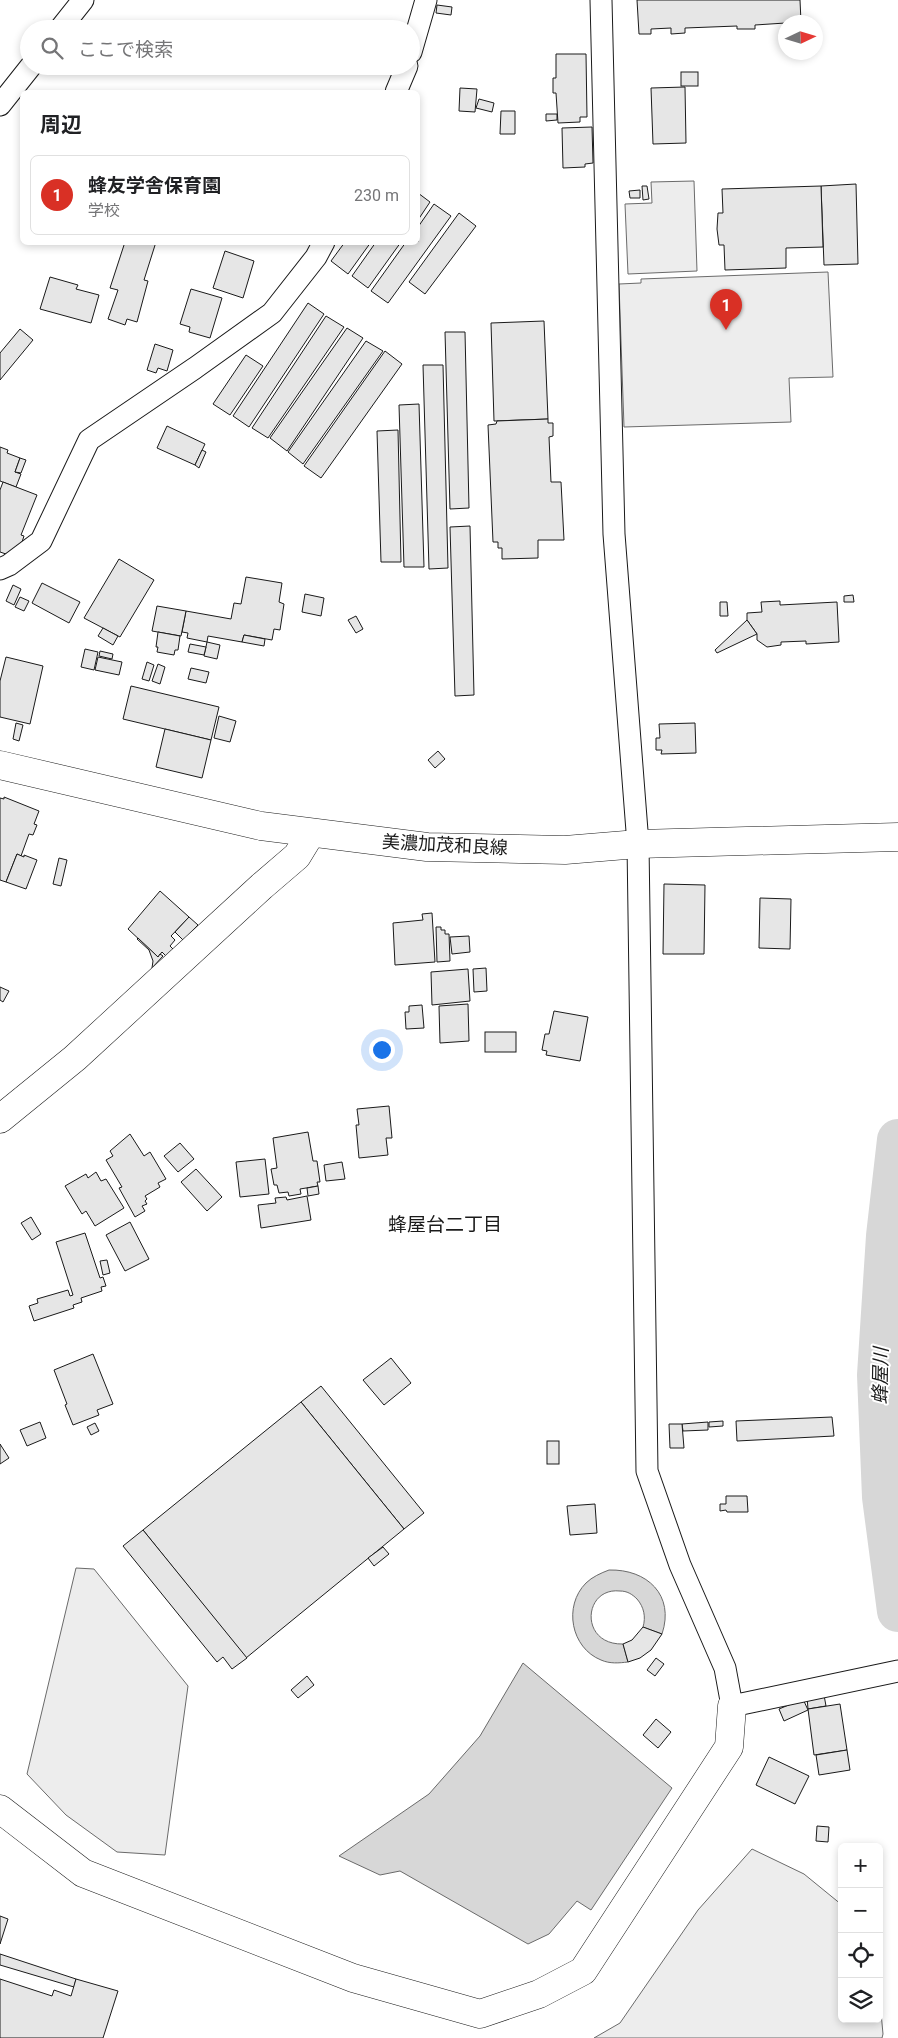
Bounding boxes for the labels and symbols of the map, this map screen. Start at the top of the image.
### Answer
north arrow [778,15,823,60]
pin: 1 [710,289,742,330]
street label: 美濃加茂和良線 [382,831,508,858]
your location [369,1037,395,1063]
district label: 蜂屋台二丁目 [388,1213,502,1236]
water label: 蜂屋川 [869,1345,893,1405]

